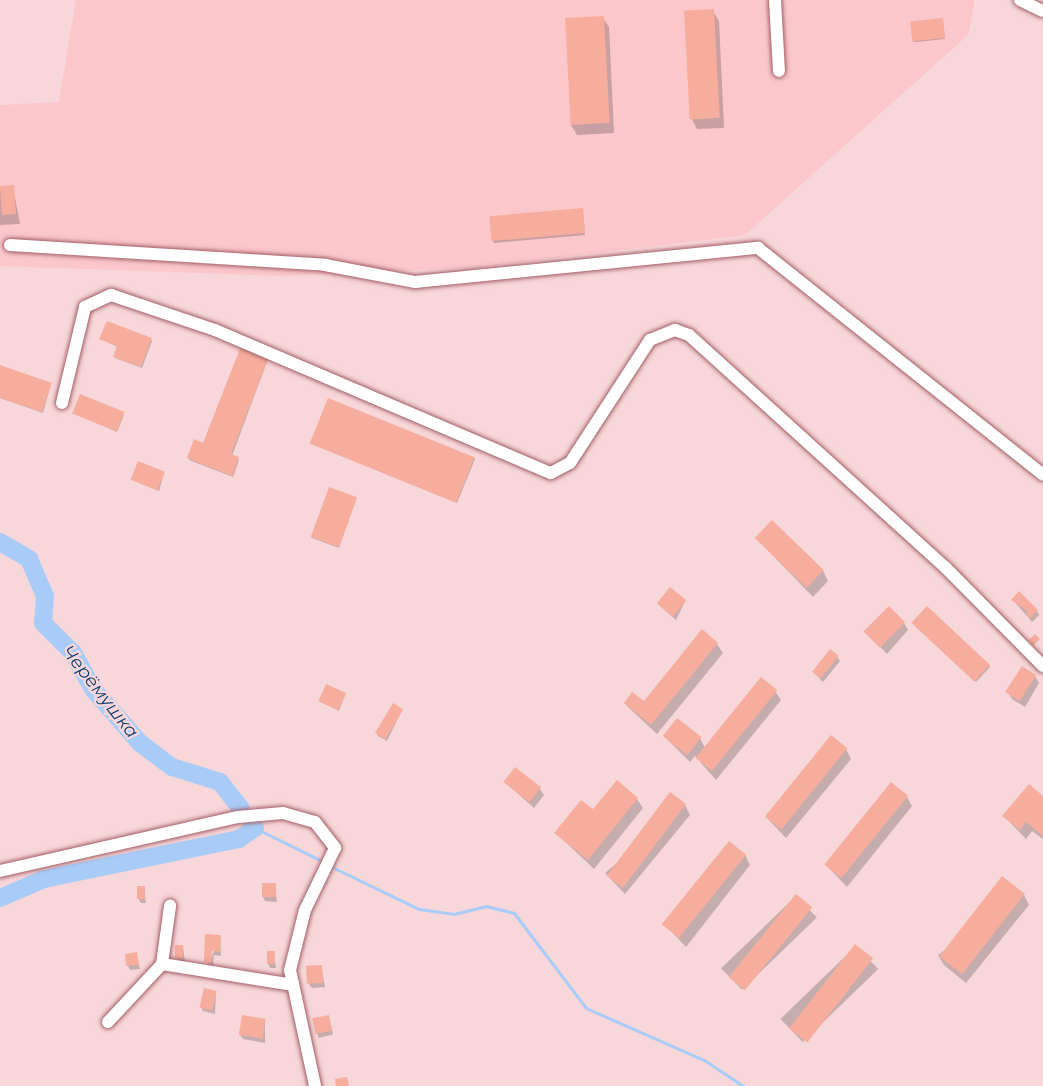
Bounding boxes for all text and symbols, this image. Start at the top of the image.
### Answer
water label: Черёмушка [57,641,143,743]

